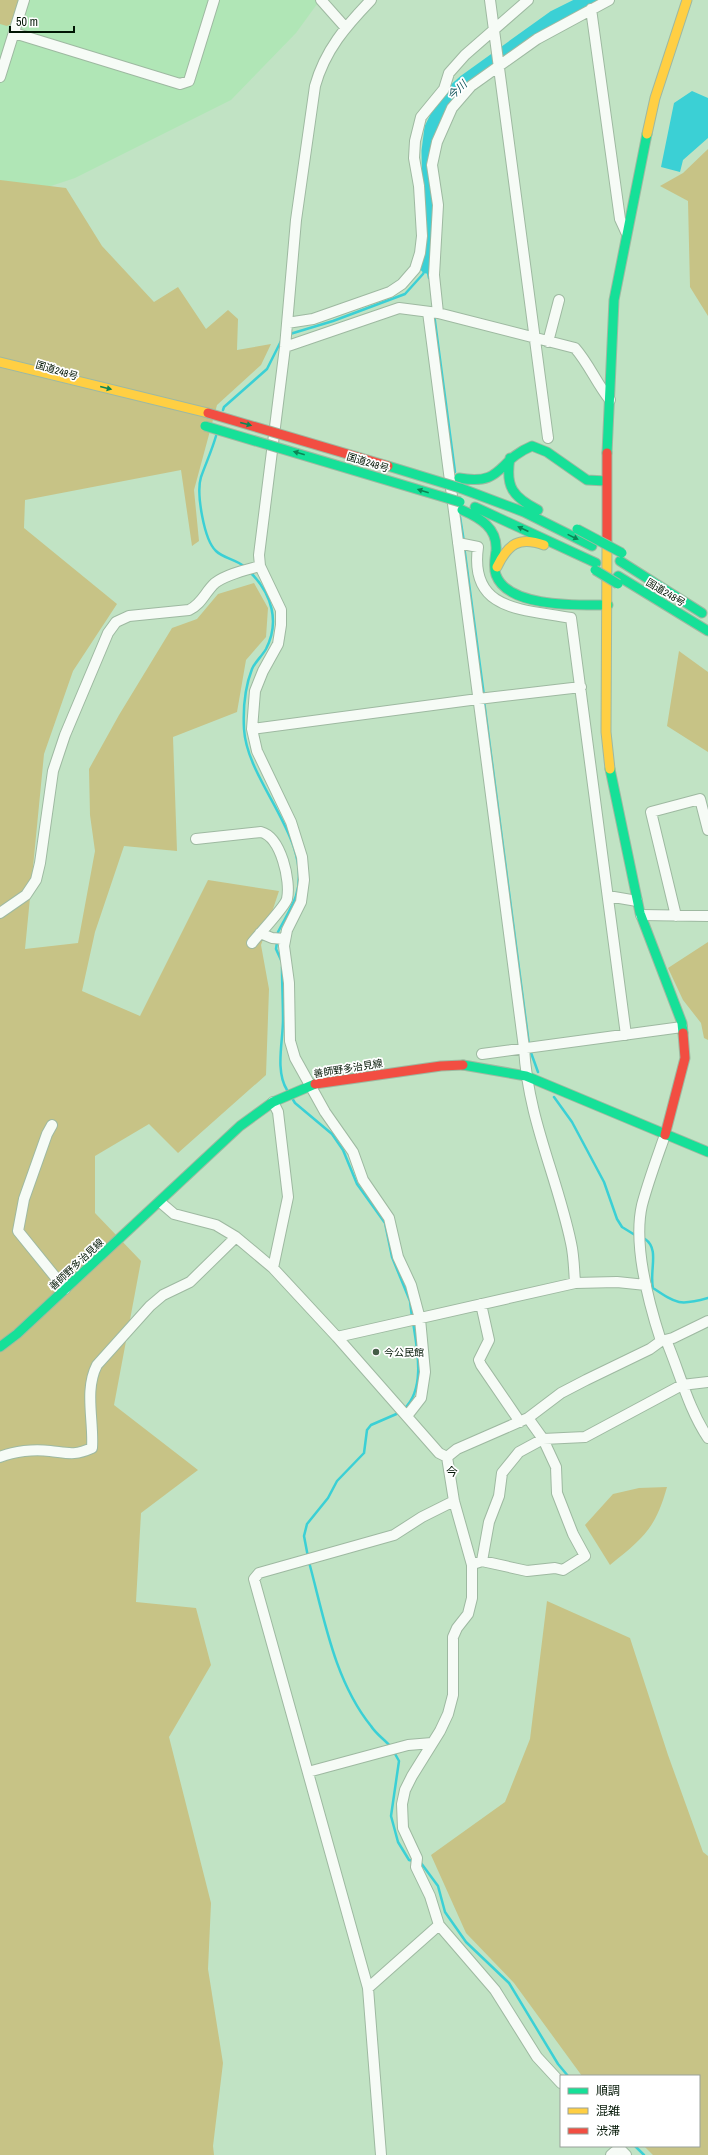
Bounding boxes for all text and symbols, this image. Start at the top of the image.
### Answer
scale bar [10,8,74,34]
text: 50 m [16,14,38,30]
water label: 今川 [444,77,470,103]
street label: 国道248号 [34,358,80,383]
one-way arrow [100,385,112,391]
one-way arrow [240,421,252,427]
one-way arrow [292,450,304,456]
street label: 国道248号 [345,450,391,475]
one-way arrow [417,488,429,494]
one-way arrow [517,526,528,532]
one-way arrow [568,534,579,540]
street label: 国道248号 [644,576,688,609]
street label: 善師野多治見線 [312,1057,384,1080]
street label: 善師野多治見線 [46,1236,106,1293]
place label: 今公民館 [384,1346,424,1359]
marker: 今公民館 [371,1347,381,1357]
district label: 今 [446,1464,458,1480]
legend [560,2075,700,2147]
text: 順調 [596,2083,620,2099]
text: 混雑 [596,2103,620,2119]
text: 渋滞 [596,2123,620,2139]

